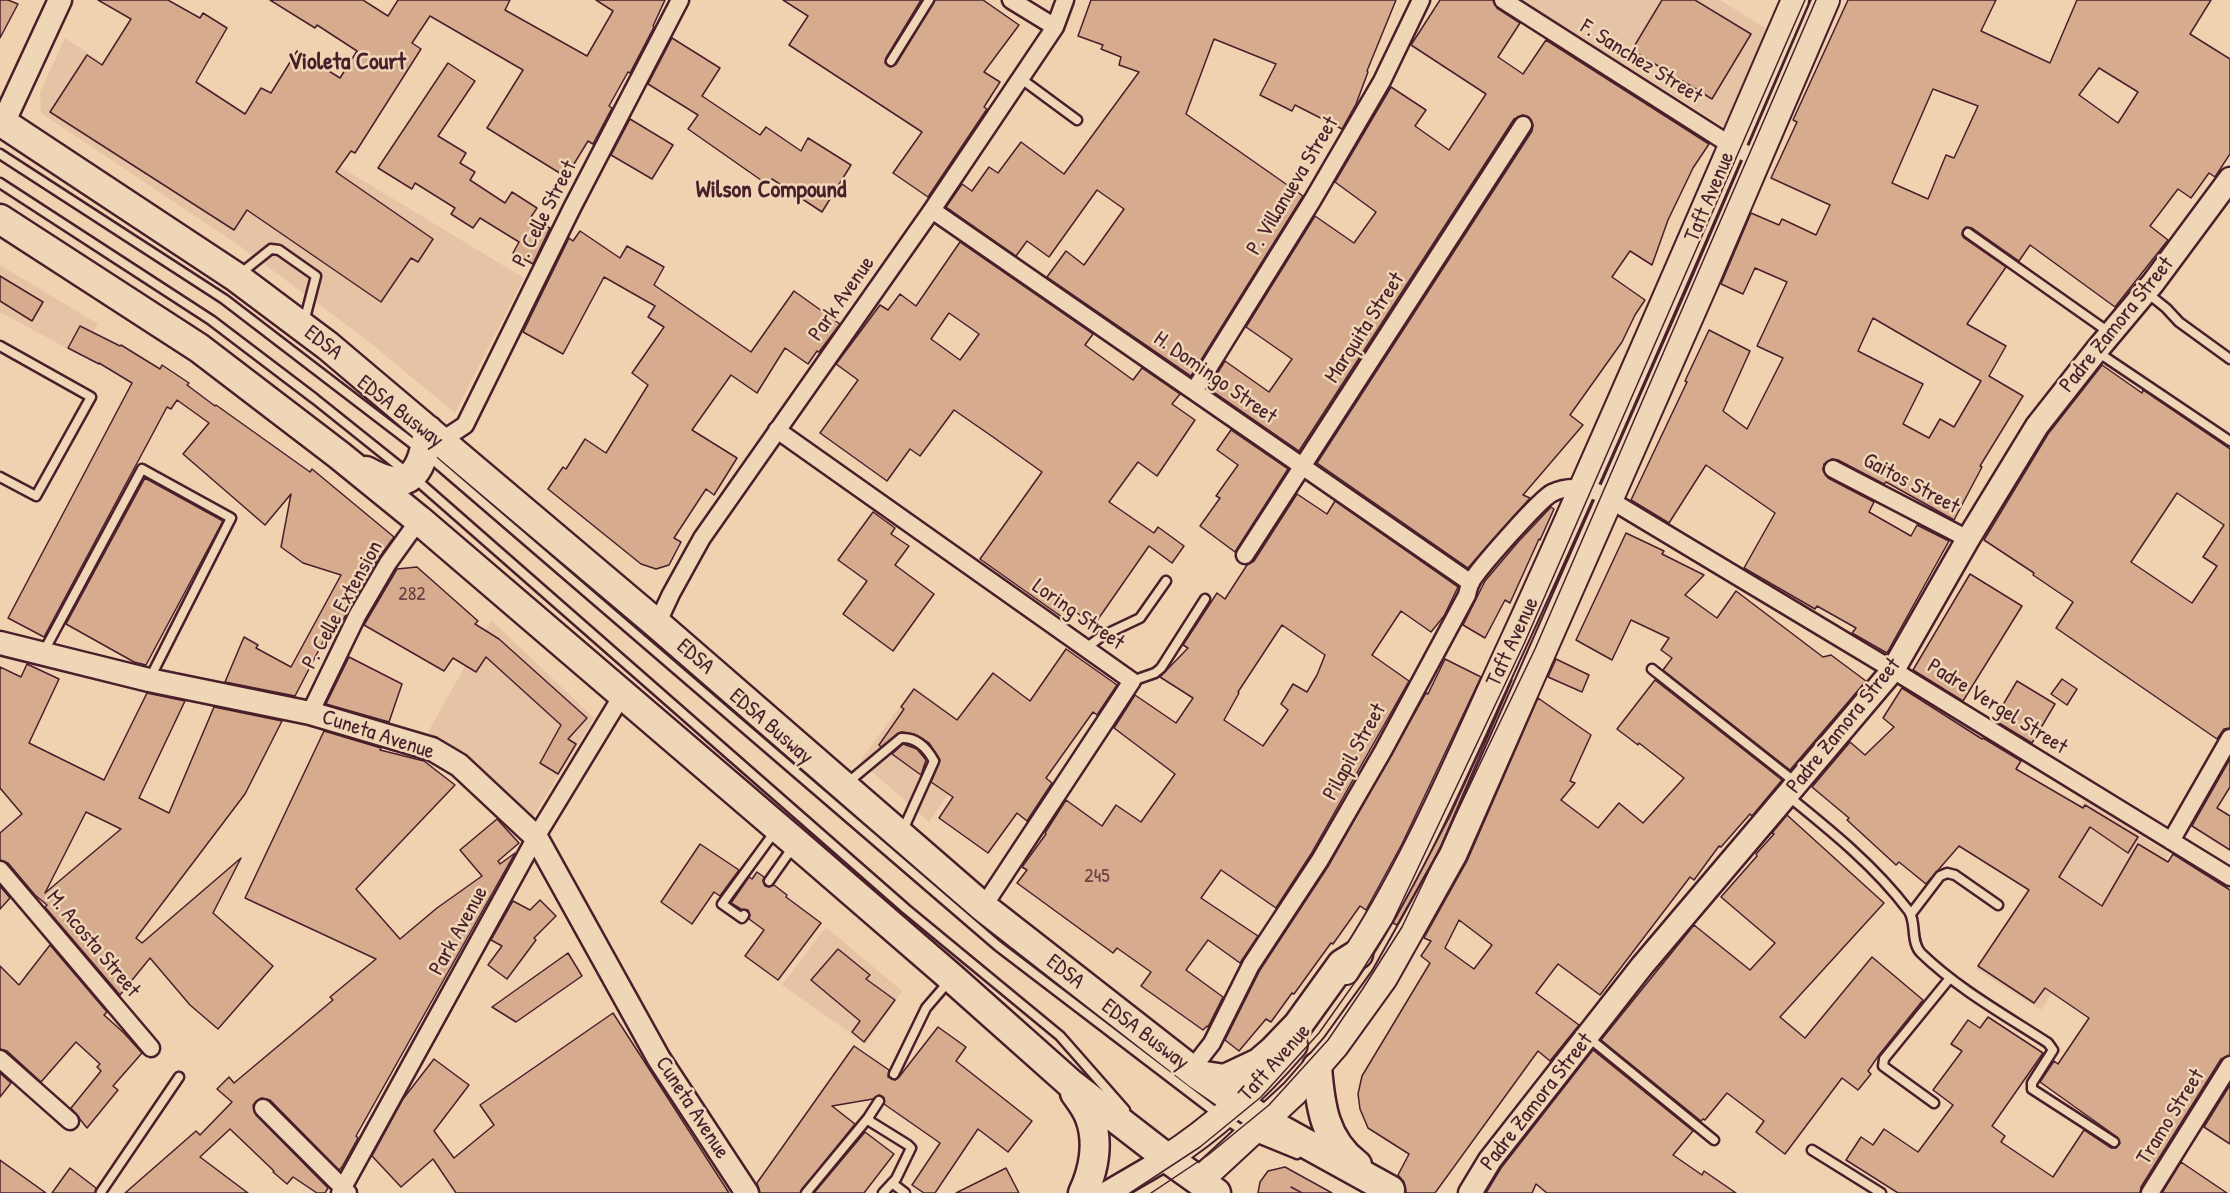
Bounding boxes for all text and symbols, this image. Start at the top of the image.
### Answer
street label: F. Sanchez Street [1575,14,1707,110]
district label: Violeta Court [288,49,406,77]
street label: P. Villanueva Street [1241,112,1345,260]
street label: Taft Avenue [1679,148,1741,246]
street label: P. Celle Street [507,156,583,272]
district label: Wilson Compound [696,177,846,205]
street label: Park Avenue [803,251,881,347]
street label: Padre Zamora Street [2054,252,2180,398]
street label: Marquita Street [1319,268,1411,388]
street label: EDSA [299,320,347,366]
street label: H. Domingo Street [1148,326,1282,430]
street label: EDSA Busway [351,370,449,454]
street label: Gaitos Street [1858,448,1964,520]
street label: P. Celle Extension [297,536,389,674]
street label: Loring Street [1027,574,1129,656]
house number: 282 [398,583,426,607]
street label: Taft Avenue [1481,593,1545,691]
street label: EDSA [671,634,719,680]
street label: Padre Zamora Street [1781,653,1907,799]
street label: Padre Vergel Street [1922,653,2072,761]
street label: EDSA Busway [724,683,818,771]
street label: Pilapil Street [1318,699,1392,805]
street label: Cuneta Avenue [318,704,438,766]
house number: 245 [1084,865,1110,889]
street label: Park Avenue [424,882,494,980]
street label: M. Acosta Street [40,885,146,1003]
street label: EDSA [1041,949,1089,995]
street label: EDSA Busway [1096,994,1194,1076]
street label: Taft Avenue [1233,1019,1317,1107]
street label: Padre Zamora Street [1475,1028,1599,1176]
street label: Cuneta Avenue [649,1052,735,1164]
street label: Tramo Street [2131,1064,2211,1170]

